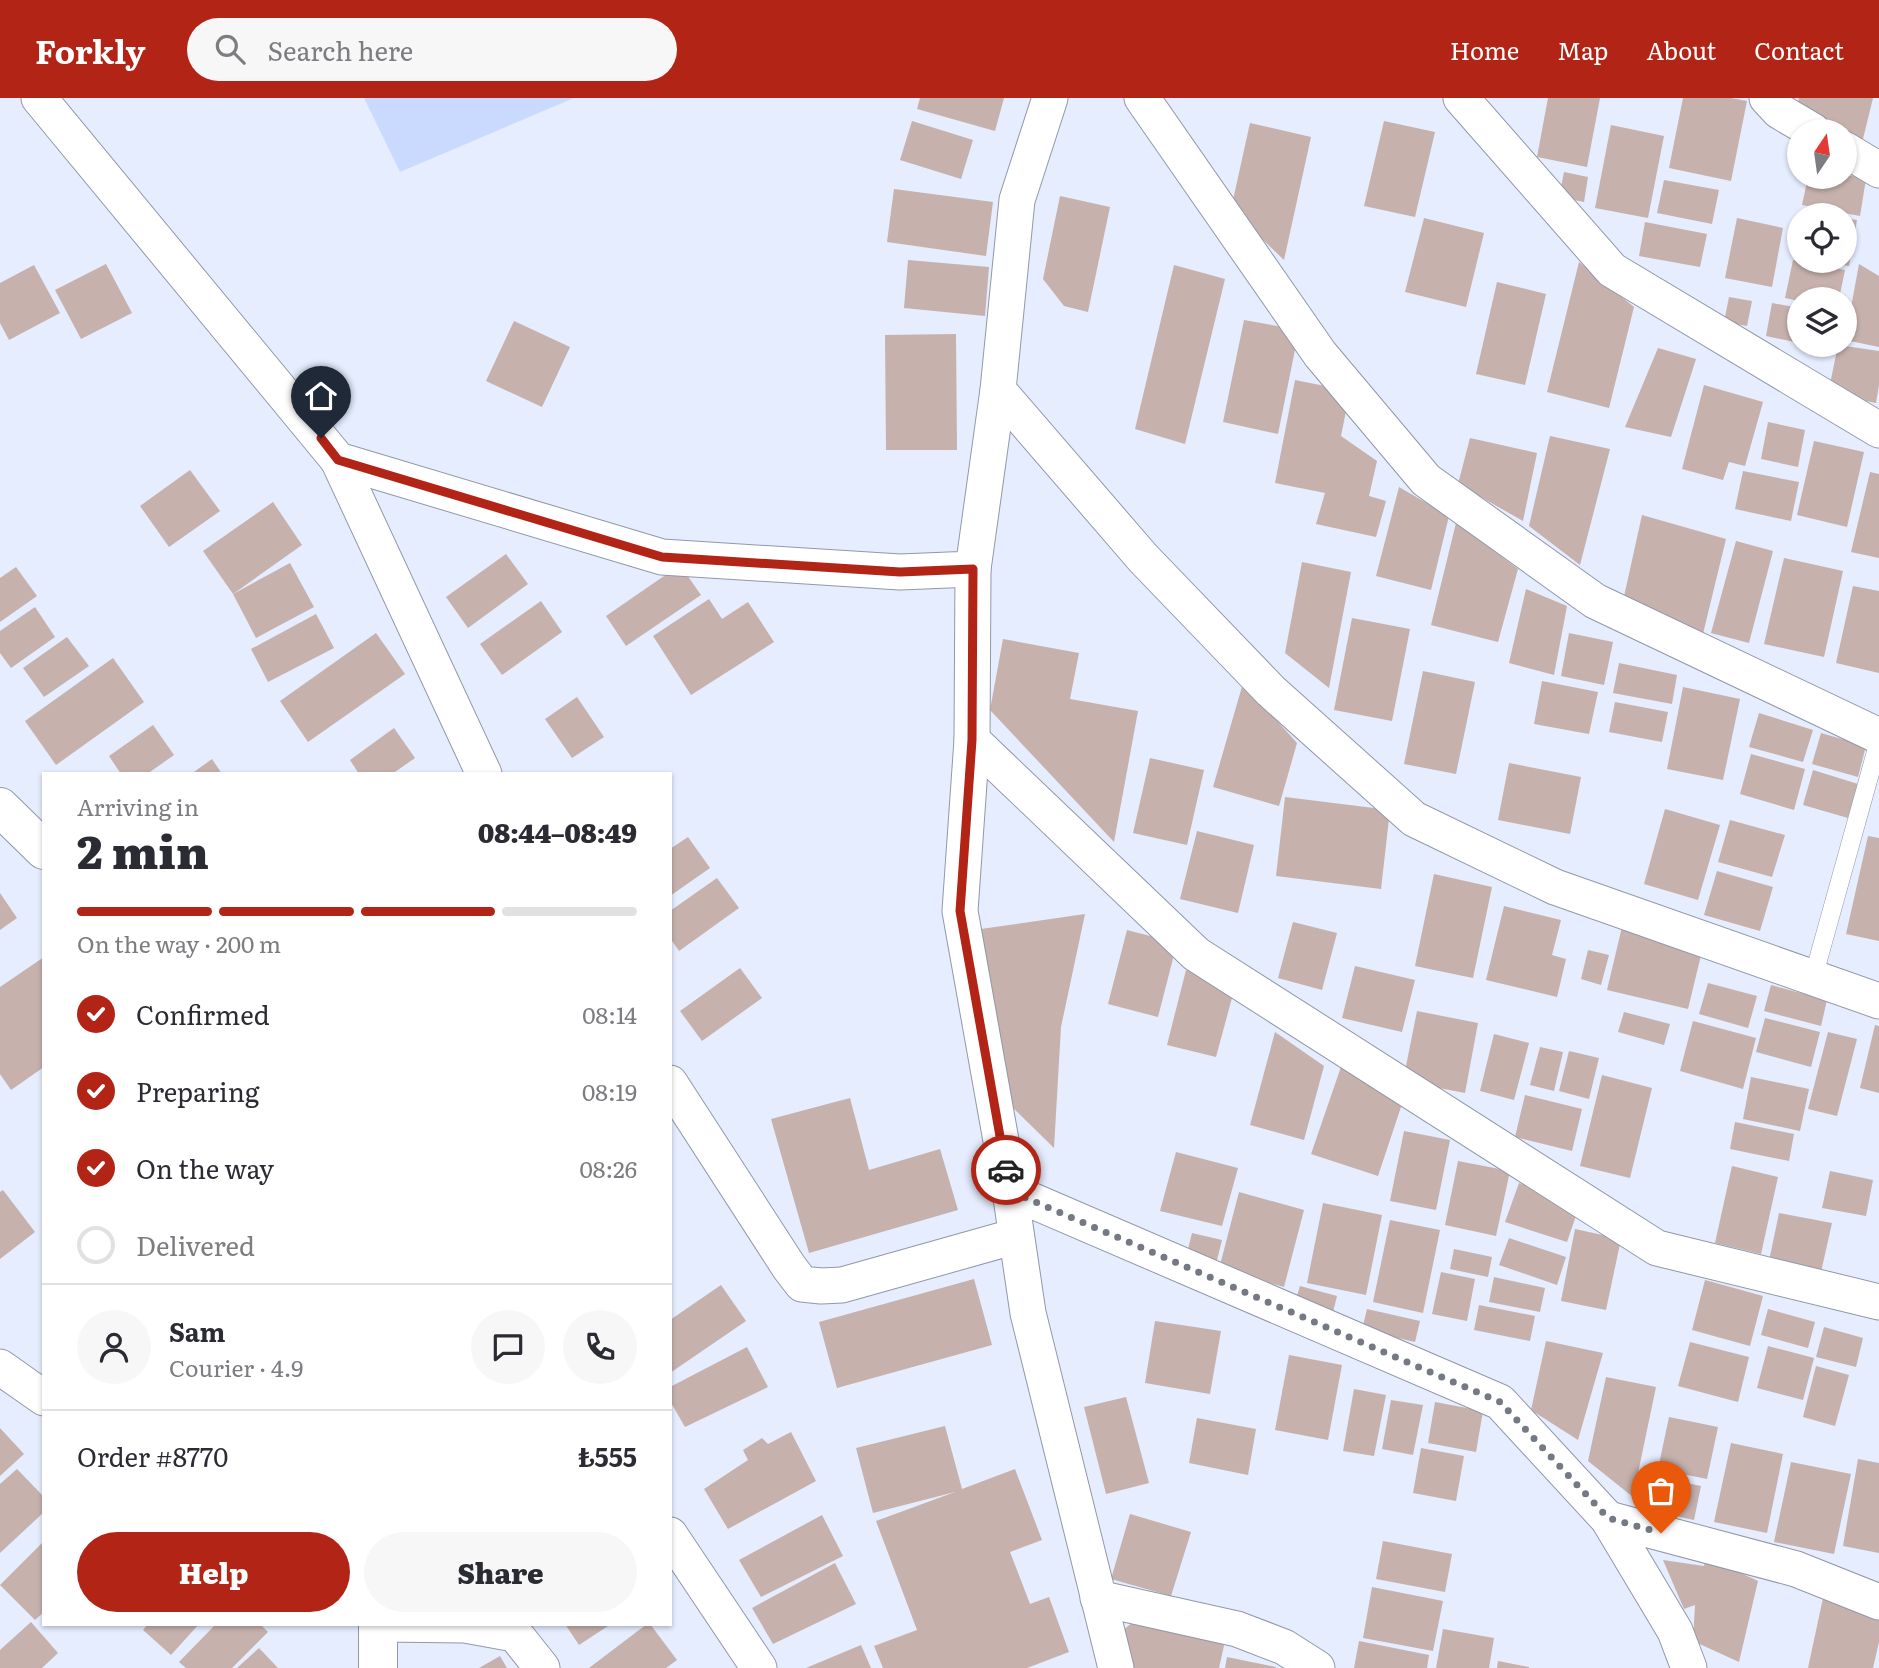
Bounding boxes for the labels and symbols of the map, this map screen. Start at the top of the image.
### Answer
north arrow [1787,119,1857,189]
pin [291,366,351,438]
courier [971,1135,1041,1205]
pin [1631,1461,1691,1533]

